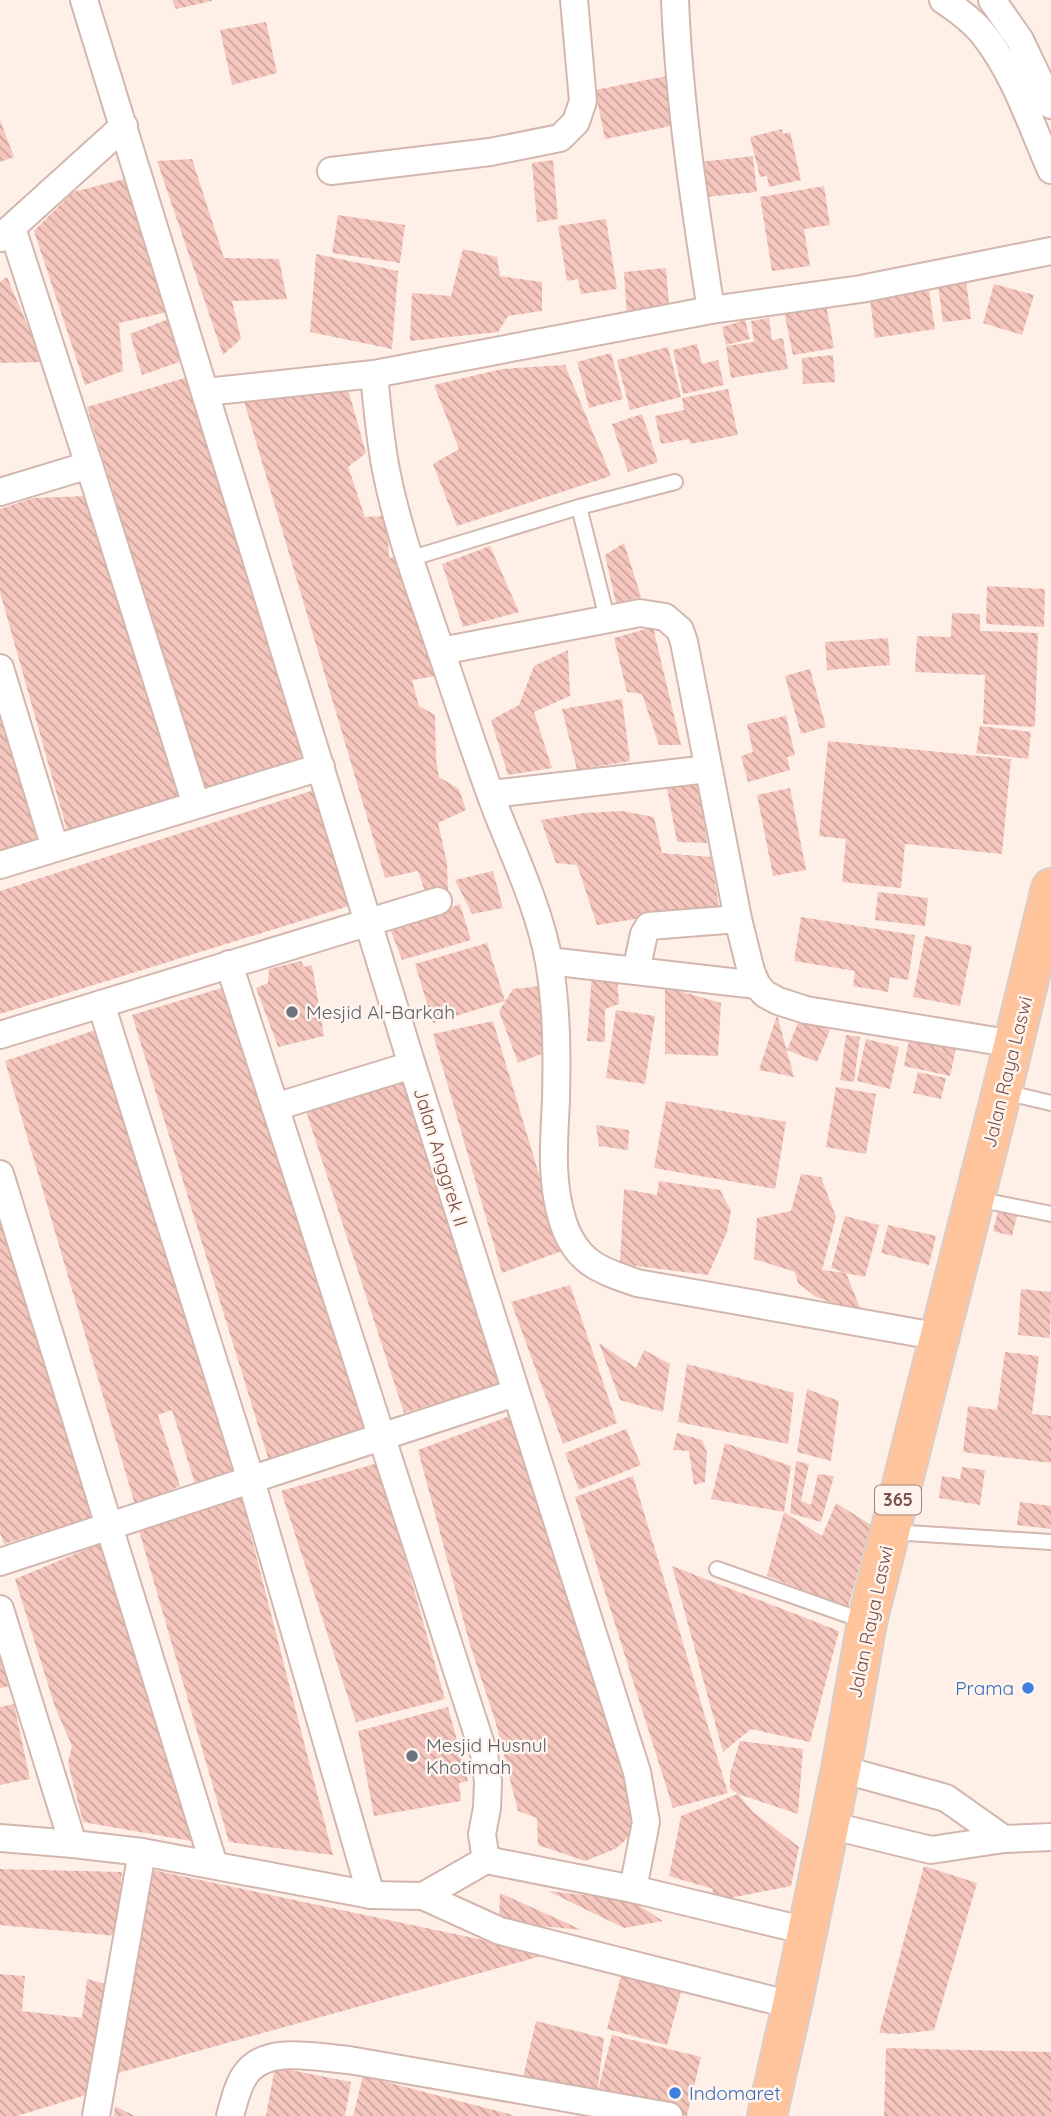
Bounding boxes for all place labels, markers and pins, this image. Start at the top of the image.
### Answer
place label: Mesjid Al-Barkah [306,1000,455,1024]
marker: Mesjid Al-Barkah [284,1004,300,1020]
place label: Prama [955,1676,1014,1700]
marker: Prama [1020,1680,1036,1696]
place label: Mesjid Husnul Khotimah [426,1733,547,1779]
marker: Mesjid Husnul Khotimah [404,1748,420,1764]
place label: Indomaret [689,2081,781,2105]
marker: Indomaret [667,2085,683,2101]

